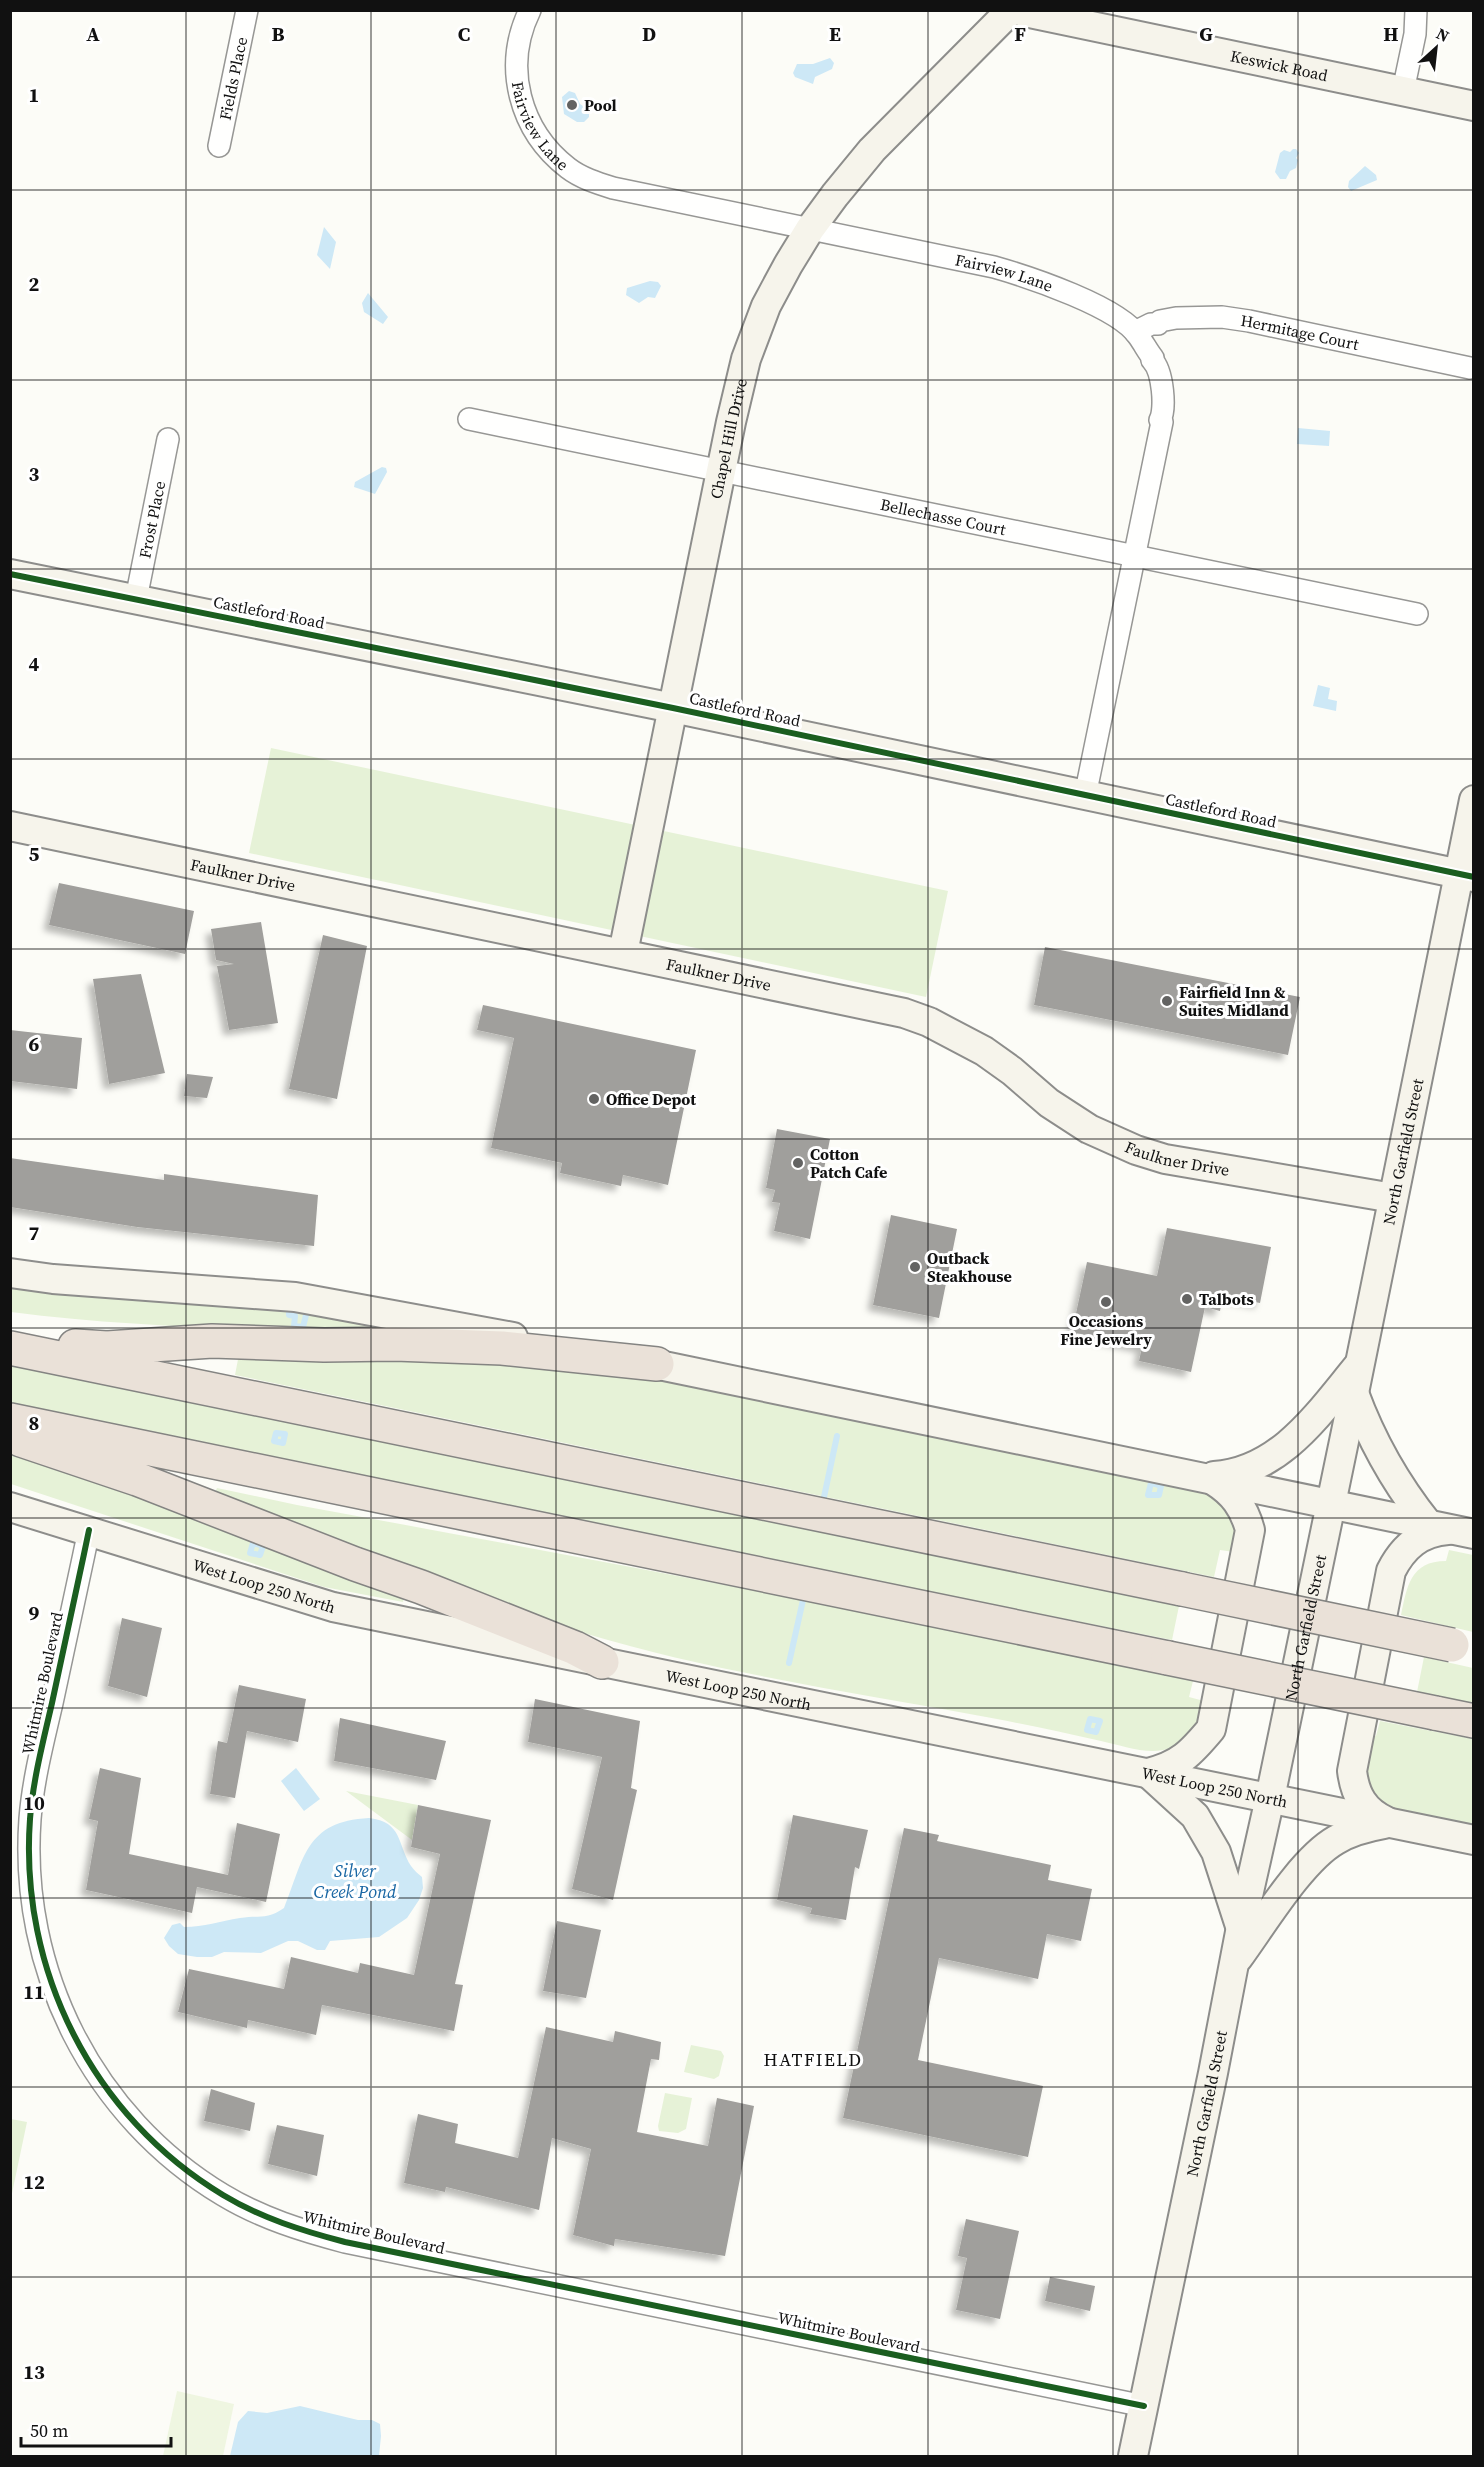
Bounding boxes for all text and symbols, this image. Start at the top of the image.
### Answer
north arrow [1406,18,1466,78]
text: A [86,20,100,48]
text: B [271,20,285,48]
text: C [458,20,470,48]
text: D [642,20,656,48]
text: E [829,20,841,48]
text: F [1014,20,1026,48]
text: G [1199,20,1213,48]
text: H [1383,20,1399,48]
text: N [1433,22,1453,47]
street label: Fields Place [214,35,252,122]
street label: Keswick Road [1229,44,1330,86]
street label: Fairview Lane [507,80,574,175]
text: 1 [29,81,39,109]
place label: Pool [584,94,617,116]
marker: Pool [565,98,579,112]
street label: Fairview Lane [953,248,1056,297]
text: 2 [29,270,40,298]
street label: Hermitage Court [1239,309,1362,355]
street label: Chapel Hill Drive [705,376,752,501]
text: 3 [29,460,40,488]
street label: Frost Place [133,479,170,560]
street label: Bellechasse Court [878,493,1008,540]
street label: Castleford Road [211,590,327,634]
text: 4 [29,650,40,678]
street label: Castleford Road [687,686,803,732]
street label: Castleford Road [1163,787,1279,833]
text: 5 [29,840,40,868]
street label: Faulkner Drive [189,853,297,896]
street label: Faulkner Drive [664,953,773,996]
place label: Fairfield Inn & Suites Midland [1179,981,1289,1021]
marker: Fairfield Inn & Suites Midland [1160,994,1174,1008]
text: 6 [29,1030,40,1058]
street label: North Garfield Street [1377,1076,1429,1227]
place label: Office Depot [606,1088,696,1110]
marker: Office Depot [587,1092,601,1106]
street label: Faulkner Drive [1122,1135,1231,1181]
place label: Cotton Patch Cafe [810,1143,887,1183]
marker: Cotton Patch Cafe [791,1156,805,1170]
text: 7 [29,1219,40,1247]
place label: Outback Steakhouse [927,1247,1012,1287]
marker: Outback Steakhouse [908,1260,922,1274]
place label: Talbots [1199,1288,1254,1310]
marker: Talbots [1180,1292,1194,1306]
marker: Occasions Fine Jewelry [1099,1295,1113,1309]
place label: Occasions Fine Jewelry [1060,1310,1152,1350]
text: 8 [29,1409,39,1437]
street label: North Garfield Street [1279,1552,1331,1703]
street label: West Loop 250 North [190,1553,339,1618]
text: 9 [29,1599,40,1627]
street label: Whitmire Boulevard [16,1610,68,1756]
street label: West Loop 250 North [664,1664,814,1716]
street label: West Loop 250 North [1140,1761,1290,1813]
text: 10 [23,1789,45,1817]
water label: Silver Creek Pond [313,1858,397,1904]
text: 11 [23,1978,45,2006]
street label: North Garfield Street [1181,2028,1232,2179]
district label: HATFIELD [764,2047,862,2072]
text: 12 [23,2168,45,2196]
street label: Whitmire Boulevard [301,2205,447,2259]
street label: Whitmire Boulevard [776,2306,922,2358]
text: 13 [23,2358,45,2386]
scale bar [21,2410,171,2448]
text: 50 m [30,2418,68,2443]

